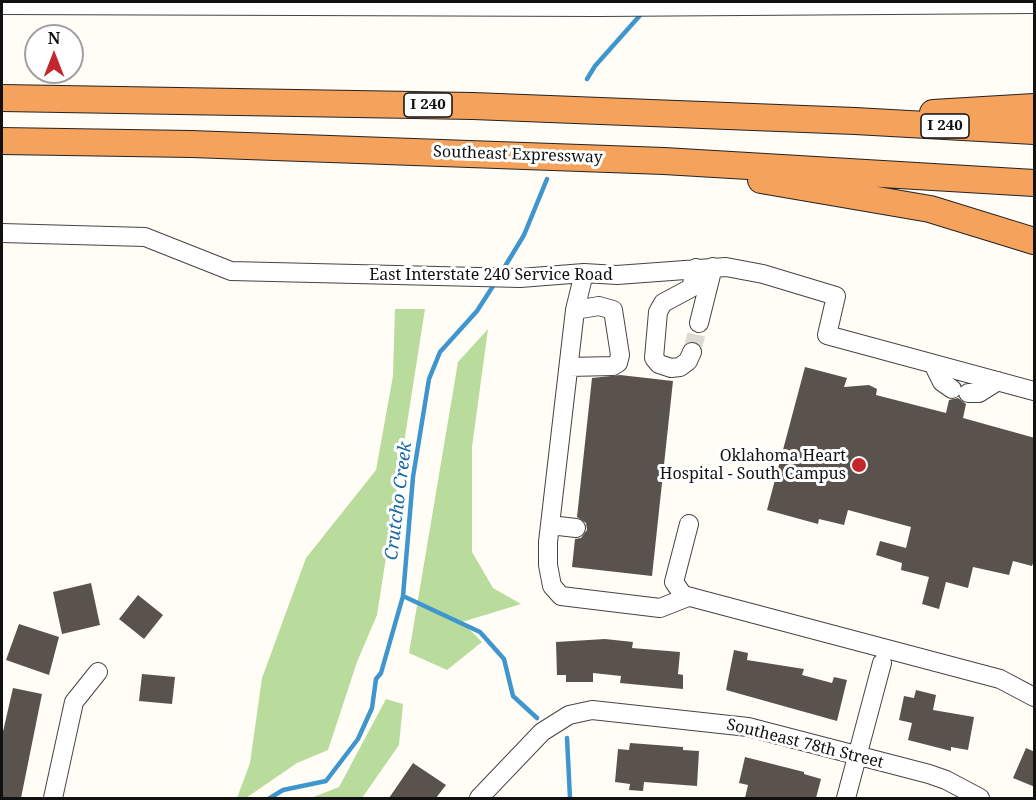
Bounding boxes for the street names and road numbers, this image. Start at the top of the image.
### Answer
road number: I 240 [404,93,452,117]
road number: I 240 [921,114,969,138]
street label: Southeast Expressway [433,142,603,168]
street label: East Interstate 240 Service Road [369,265,613,285]
street label: Southeast 78th Street [725,715,885,773]

